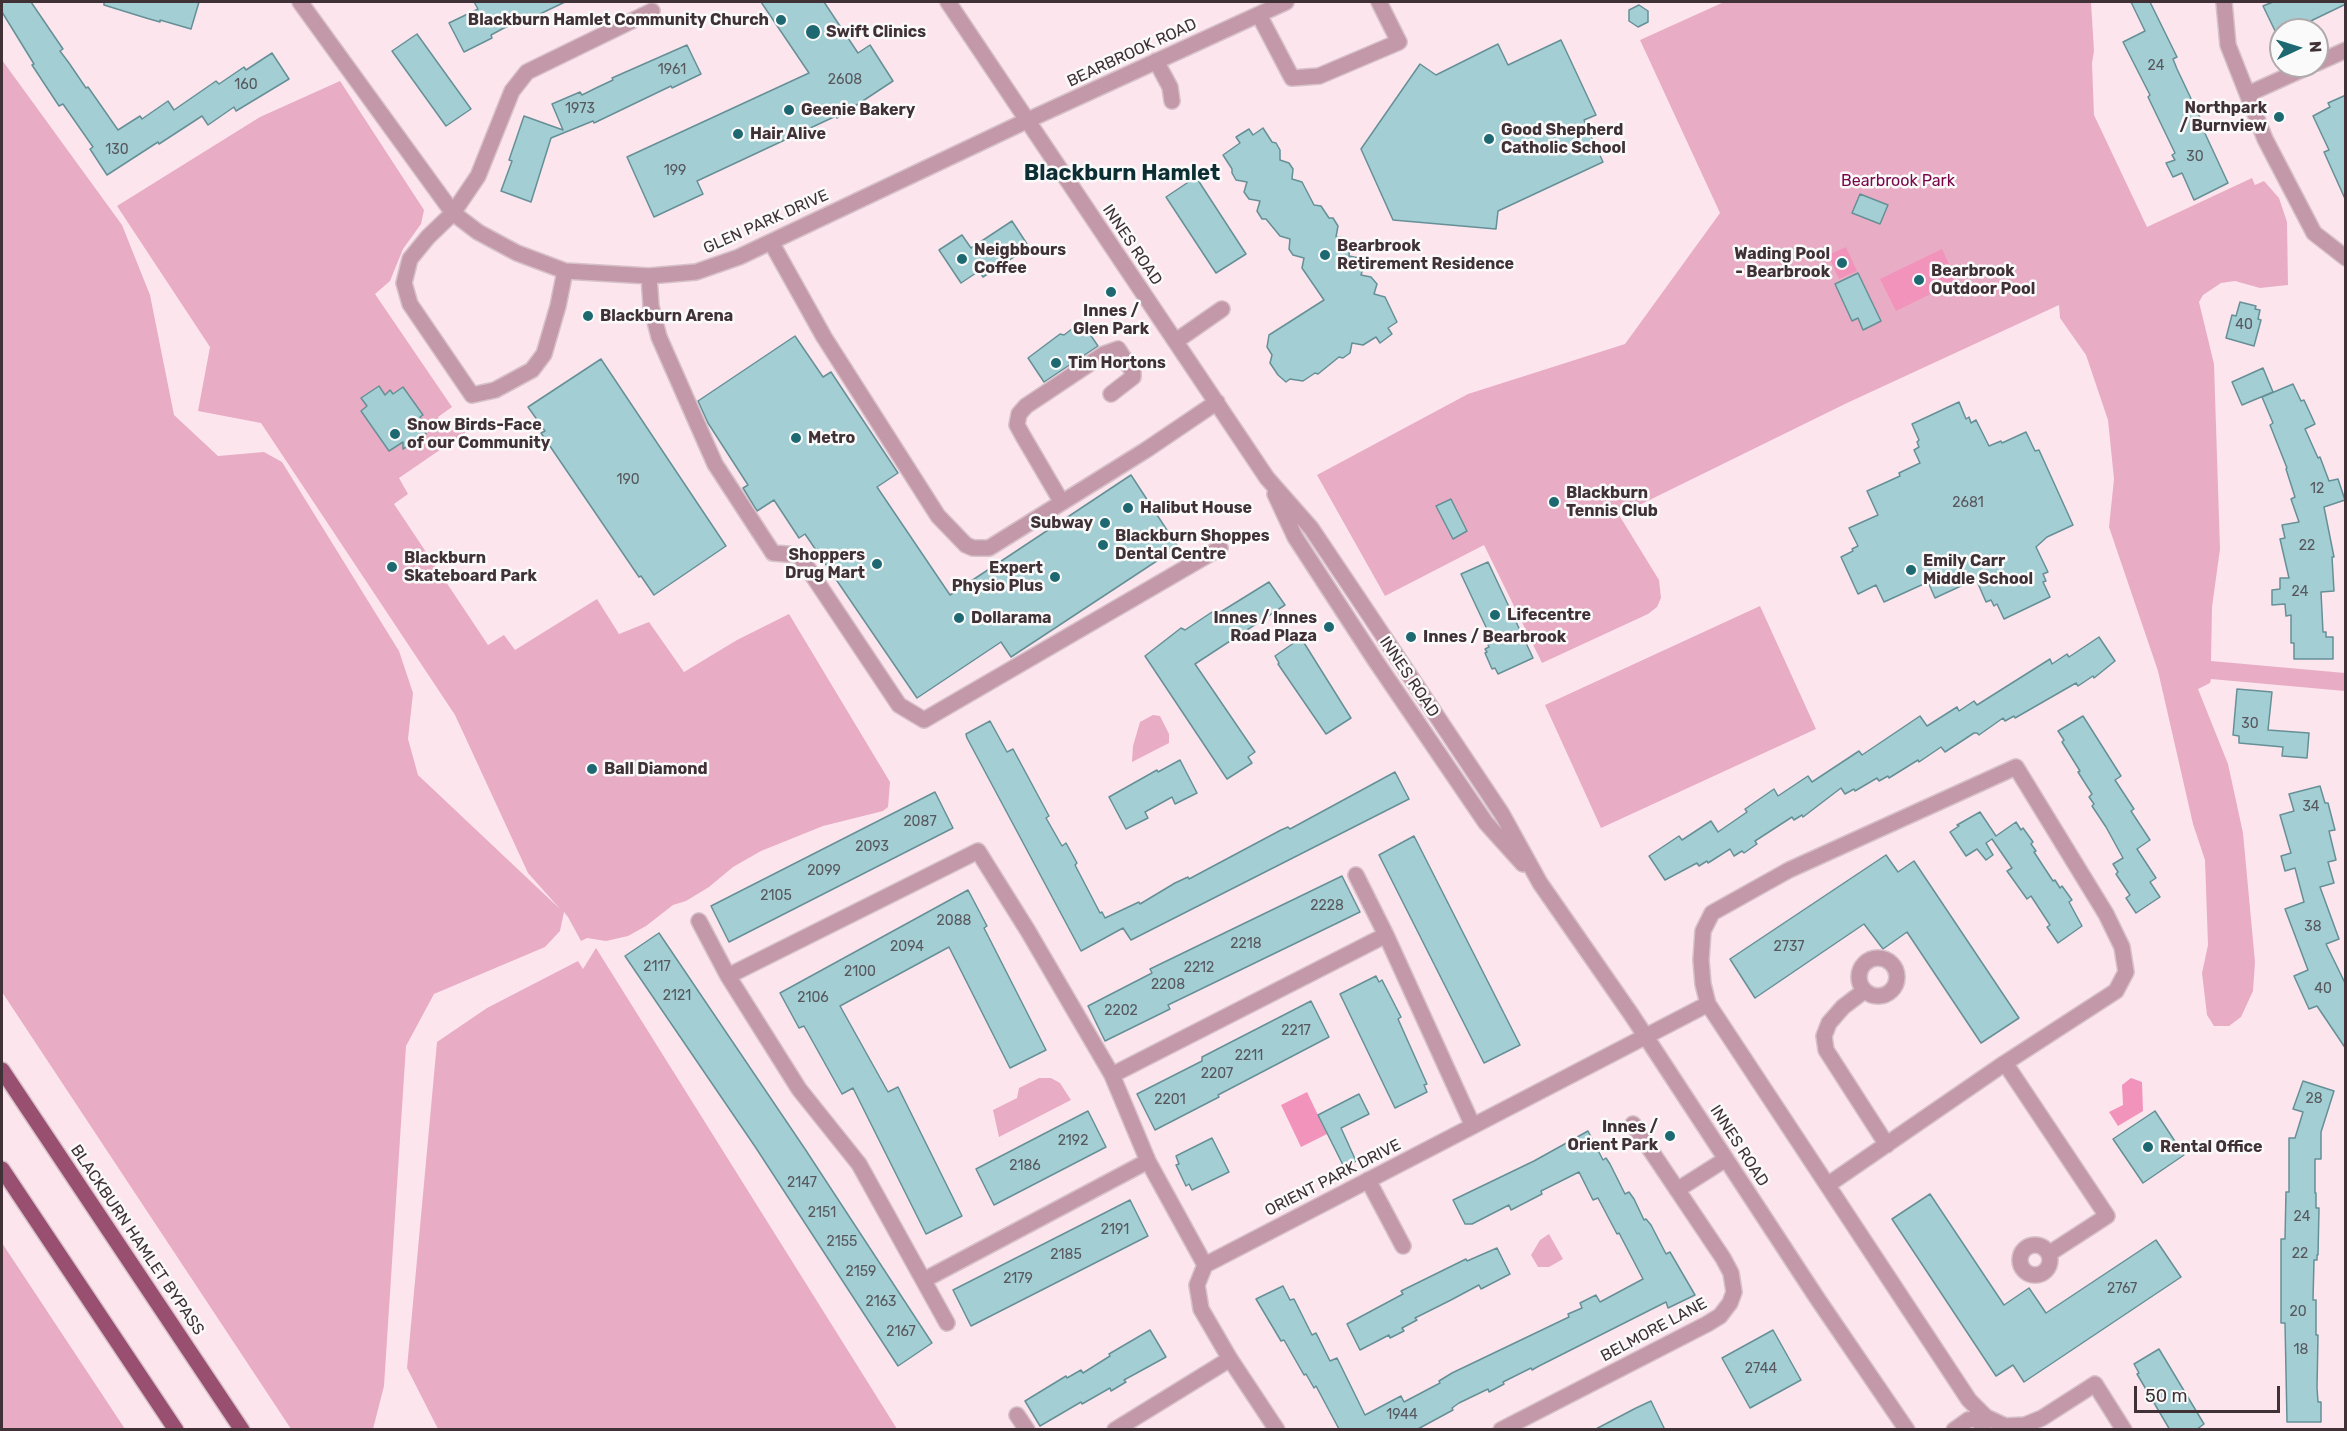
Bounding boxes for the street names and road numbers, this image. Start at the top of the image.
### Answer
street label: BEARBROOK ROAD [1064,15,1200,91]
street label: GLEN PARK DRIVE [700,186,832,258]
street label: INNES ROAD [1098,201,1166,289]
street label: INNES ROAD [1375,633,1443,721]
street label: INNES ROAD [1706,1102,1772,1190]
street label: ORIENT PARK DRIVE [1262,1135,1404,1221]
street label: BLACKBURN HAMLET BYPASS [66,1141,208,1339]
street label: BELMORE LANE [1598,1294,1710,1366]

